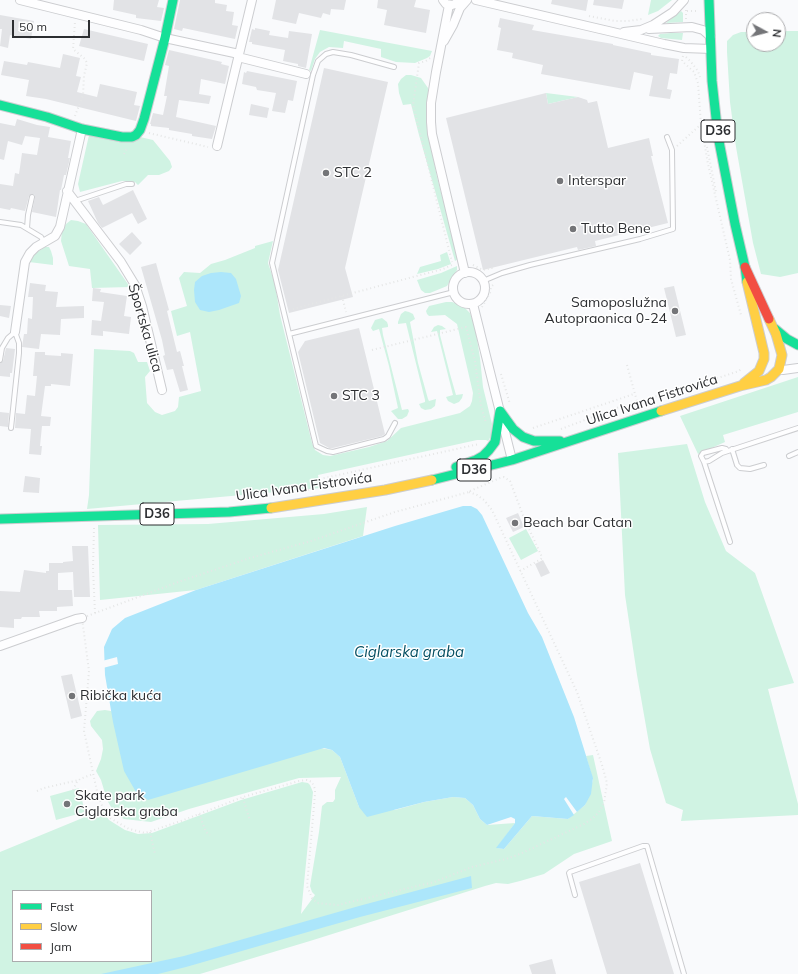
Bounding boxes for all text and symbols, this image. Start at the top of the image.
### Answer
scale bar [14,12,92,38]
north arrow [746,12,786,52]
text: 50 m [19,19,47,34]
text: N [769,28,784,38]
road number: D36 [701,120,735,142]
place label: STC 2 [334,165,372,181]
marker: STC 2 [321,168,331,178]
place label: Interspar [568,173,626,189]
marker: Interspar [555,176,565,186]
place label: Tutto Bene [581,221,651,237]
marker: Tutto Bene [568,224,578,234]
street label: Športska ulica [124,282,166,374]
place label: Samoposlužna Autopraonica 0-24 [544,295,667,328]
marker: Samoposlužna Autopraonica 0-24 [670,306,680,316]
street label: Ulica Ivana Fistrovića [584,371,720,429]
place label: STC 3 [342,388,380,404]
marker: STC 3 [329,391,339,401]
road number: D36 [457,459,491,481]
street label: Ulica Ivana Fistrovića [235,469,373,505]
road number: D36 [140,503,174,525]
place label: Beach bar Catan [523,515,632,531]
marker: Beach bar Catan [510,518,520,528]
water label: Ciglarska graba [354,643,464,661]
place label: Ribička kuća [80,688,161,704]
marker: Ribička kuća [67,691,77,701]
place label: Skate park Ciglarska graba [75,788,178,820]
marker: Skate park Ciglarska graba [62,799,72,809]
legend [12,890,152,962]
text: Fast [50,899,74,914]
text: Slow [50,919,78,934]
text: Jam [50,939,72,954]

